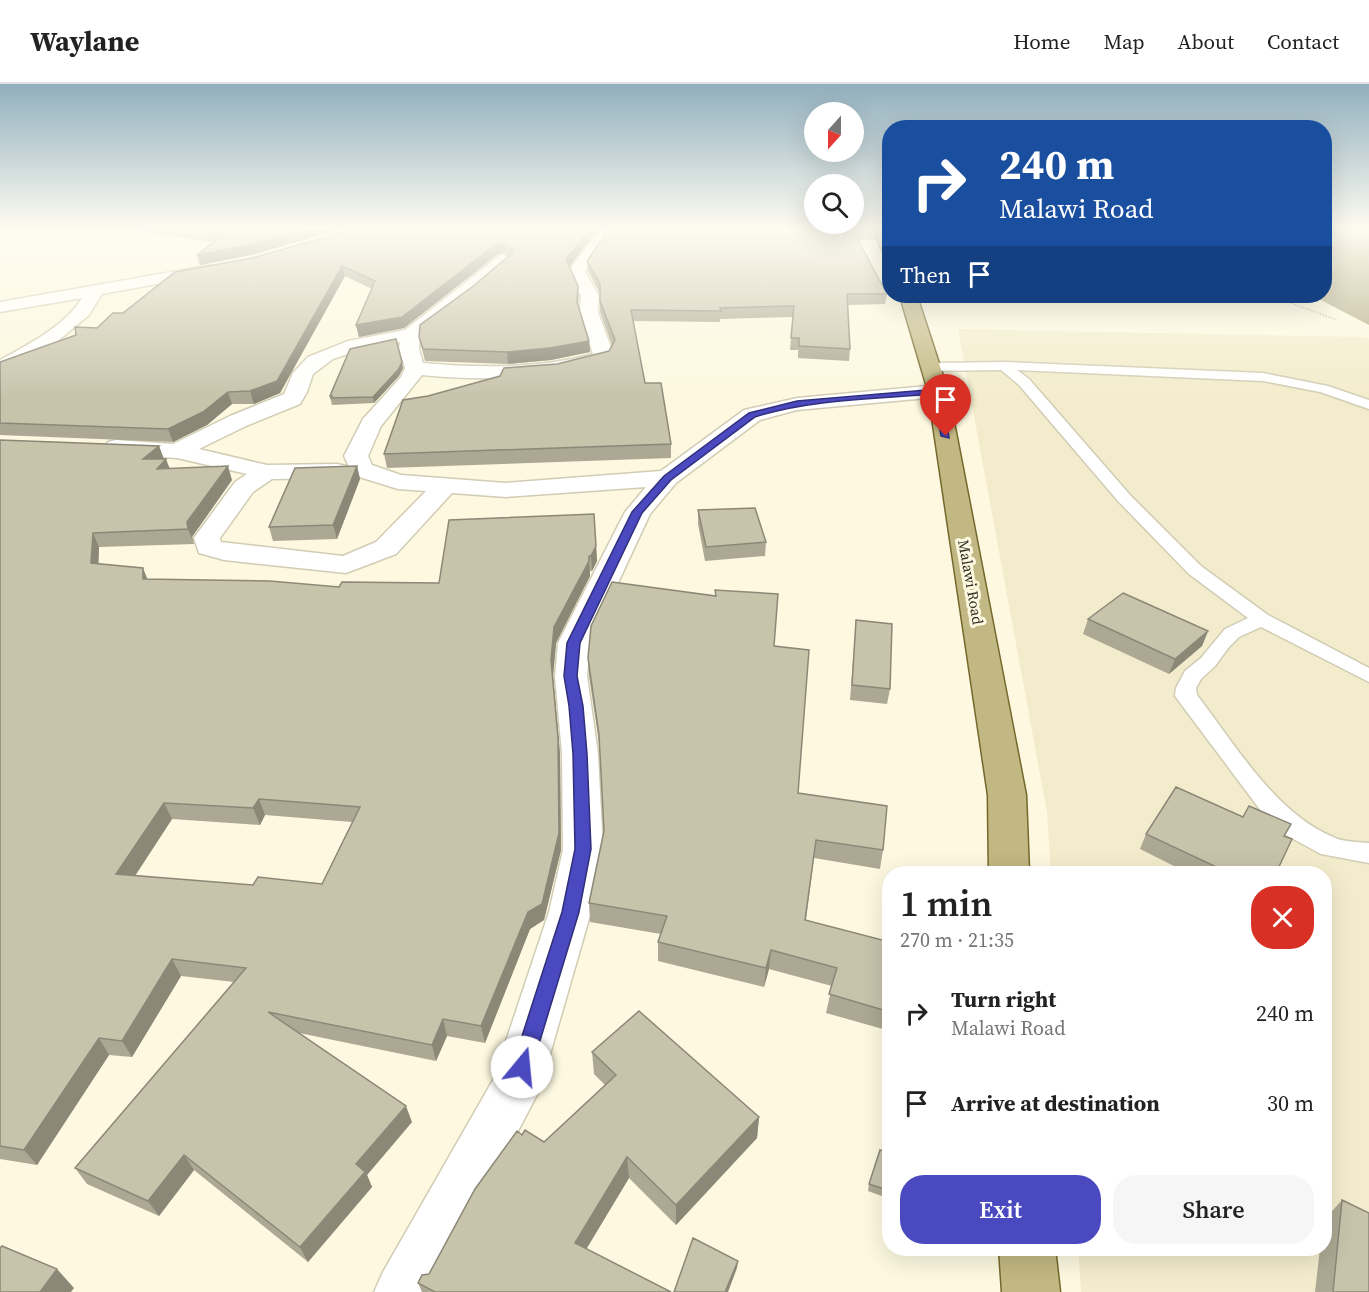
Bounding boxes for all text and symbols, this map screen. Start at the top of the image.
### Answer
text: Waylane [30,22,139,60]
text: Home [1013,27,1071,56]
text: Map [1104,27,1145,56]
text: About [1178,27,1234,56]
text: Contact [1267,27,1339,56]
north arrow [804,102,864,162]
map controls [804,102,864,234]
text: 240 m [999,135,1114,193]
icon: right [900,144,978,222]
button: search [804,174,864,234]
text: Malawi Road [999,190,1154,227]
icon: arrive [963,258,996,291]
text: Then [900,260,951,290]
pin [920,374,971,436]
icon: arrive [929,383,962,416]
street label: Malawi Road [953,538,989,627]
text: 1 min [900,879,992,928]
button: close [1251,886,1314,949]
text: 270 m · 21:35 [900,926,1014,954]
text: Turn right [951,984,1056,1014]
icon: right [900,997,933,1030]
text: 240 m [1256,998,1314,1028]
text: Malawi Road [951,1014,1066,1042]
position arrow [490,1035,554,1099]
icon: arrive [900,1087,933,1120]
text: Arrive at destination [951,1088,1160,1118]
text: 30 m [1267,1088,1314,1118]
button: Exit [900,1175,1101,1244]
button: Share [1113,1175,1314,1244]

